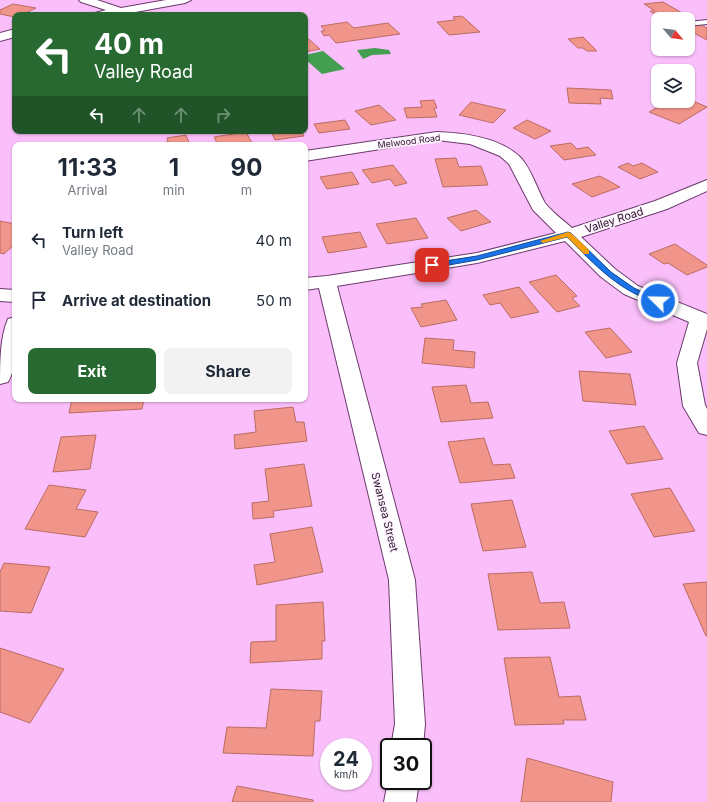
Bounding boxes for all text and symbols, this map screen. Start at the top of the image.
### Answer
north arrow [651,12,695,56]
map controls [651,12,695,108]
text: 40 m [94,27,164,61]
icon: left [28,28,80,80]
text: Valley Road [94,61,193,82]
button: layers [651,64,695,108]
icon: left [86,104,108,126]
icon: ahead [128,104,150,126]
icon: ahead [170,104,192,126]
icon: right [212,104,234,126]
street label: Melwood Road [377,132,441,150]
text: 11:33 [58,153,117,182]
text: 1 [169,153,179,182]
text: 90 [231,153,262,182]
text: Arrival [67,182,107,198]
text: min [163,182,185,198]
text: m [241,182,252,198]
street label: Valley Road [583,204,645,236]
text: Turn left [62,223,123,242]
icon: left [28,229,50,251]
text: 40 m [255,231,292,250]
text: Valley Road [62,242,134,258]
pin [415,248,449,282]
icon: arrive [421,254,443,276]
position arrow [637,280,679,322]
icon: arrive [28,289,50,311]
text: Arrive at destination [62,291,211,310]
text: 50 m [256,291,292,310]
button: Exit [28,348,156,394]
button: Share [164,348,292,394]
street label: Swansea Street [368,471,402,554]
speed limit sign: 30 [380,738,432,790]
text: 24 [333,747,359,771]
text: km/h [334,768,358,780]

